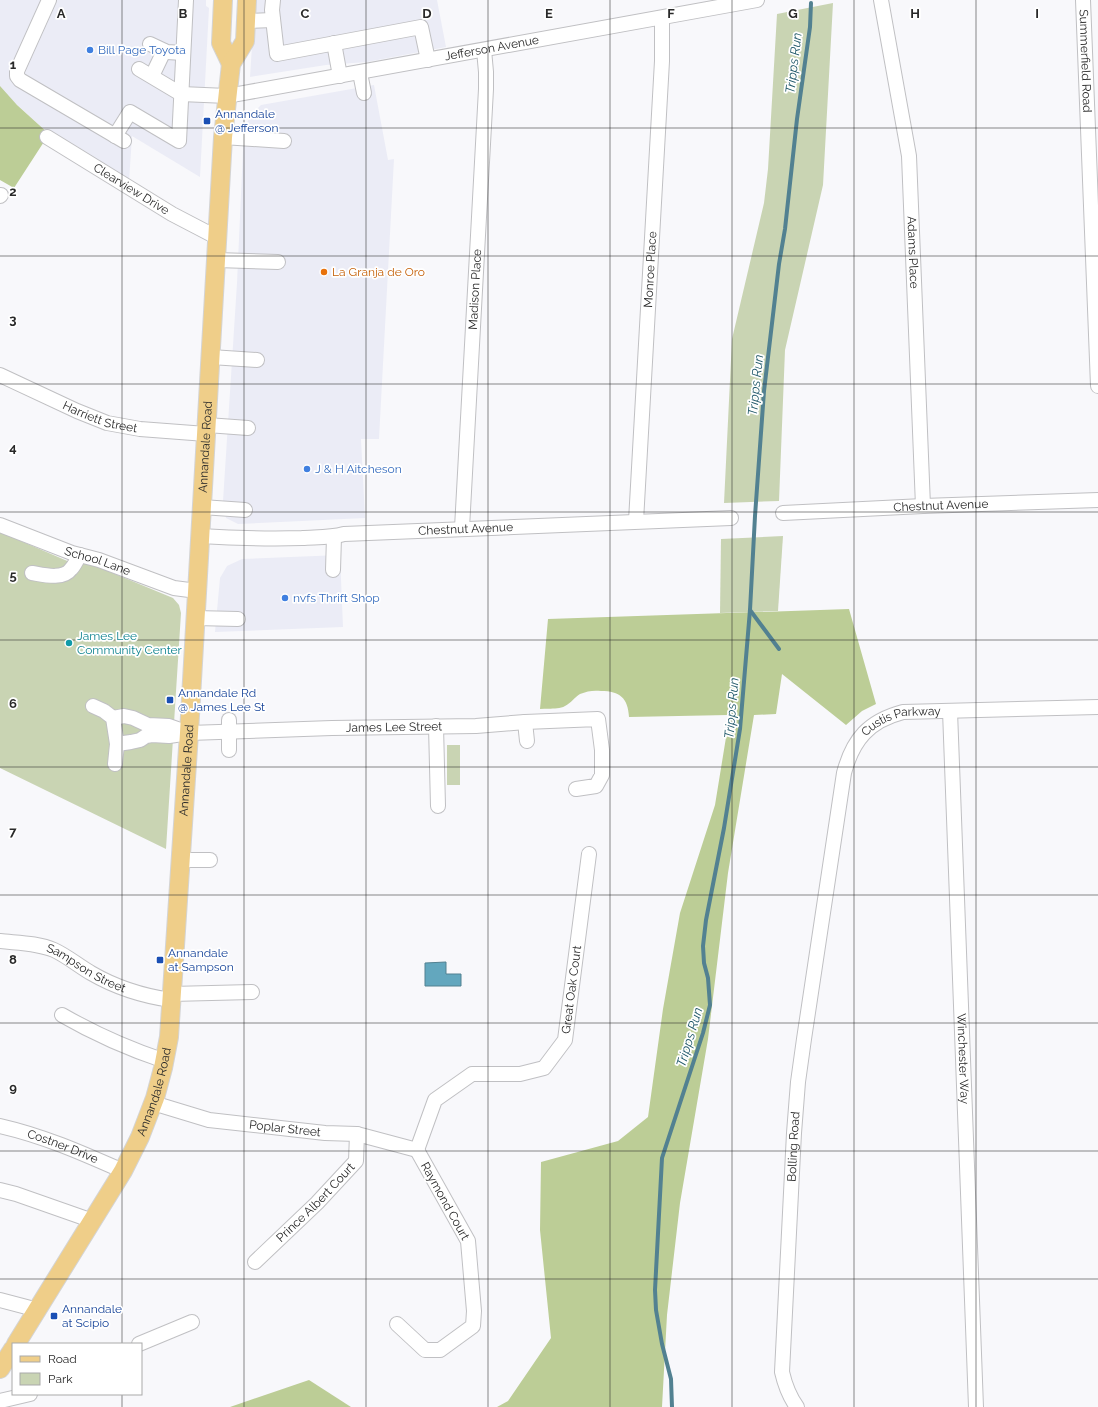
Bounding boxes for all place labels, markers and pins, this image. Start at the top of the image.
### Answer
place label: Bill Page Toyota [98,43,186,57]
marker: Bill Page Toyota [85,45,95,55]
place label: Annandale @ Jefferson [215,107,278,135]
marker: Annandale @ Jefferson [202,116,212,126]
place label: La Granja de Oro [332,265,425,279]
marker: La Granja de Oro [319,267,329,277]
place label: J & H Aitcheson [315,462,402,476]
marker: J & H Aitcheson [302,464,312,474]
place label: nvfs Thrift Shop [293,591,380,605]
marker: nvfs Thrift Shop [280,593,290,603]
place label: James Lee Community Center [77,629,183,657]
marker: James Lee Community Center [64,638,74,648]
place label: Annandale Rd @ James Lee St [178,686,265,714]
marker: Annandale Rd @ James Lee St [165,695,175,705]
place label: Annandale at Sampson [168,946,234,974]
marker: Annandale at Sampson [155,955,165,965]
place label: Annandale at Scipio [62,1302,122,1330]
marker: Annandale at Scipio [49,1311,59,1321]

